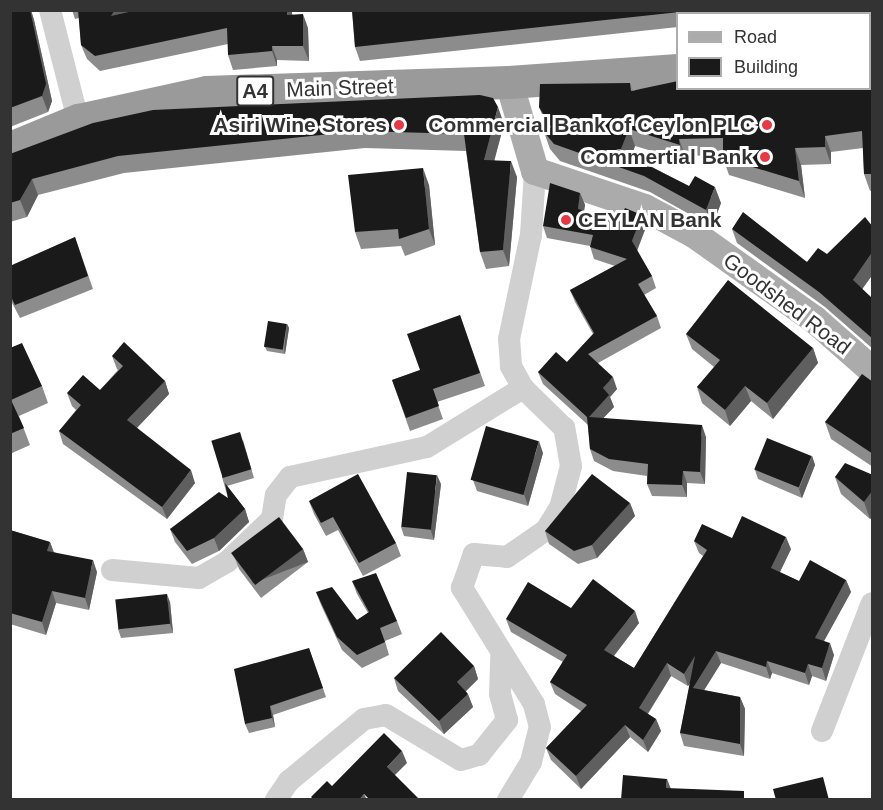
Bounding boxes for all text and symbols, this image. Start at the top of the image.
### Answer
legend [676,12,871,90]
text: Road [734,27,777,47]
text: Building [734,57,798,77]
road number: A4 [236,74,274,108]
street label: Main Street [286,74,394,102]
place label: Asiri Wine Stores [213,112,387,138]
place label: Commercial Bank of Ceylon PLC [428,112,755,138]
marker: Asiri Wine Stores [392,118,406,132]
marker: Commercial Bank of Ceylon PLC [760,118,774,132]
place label: Commertial Bank [580,144,753,170]
marker: Commertial Bank [758,150,772,164]
place label: CEYLAN Bank [578,207,722,233]
marker: CEYLAN Bank [559,213,573,227]
street label: Goodshed Road [718,248,856,360]

